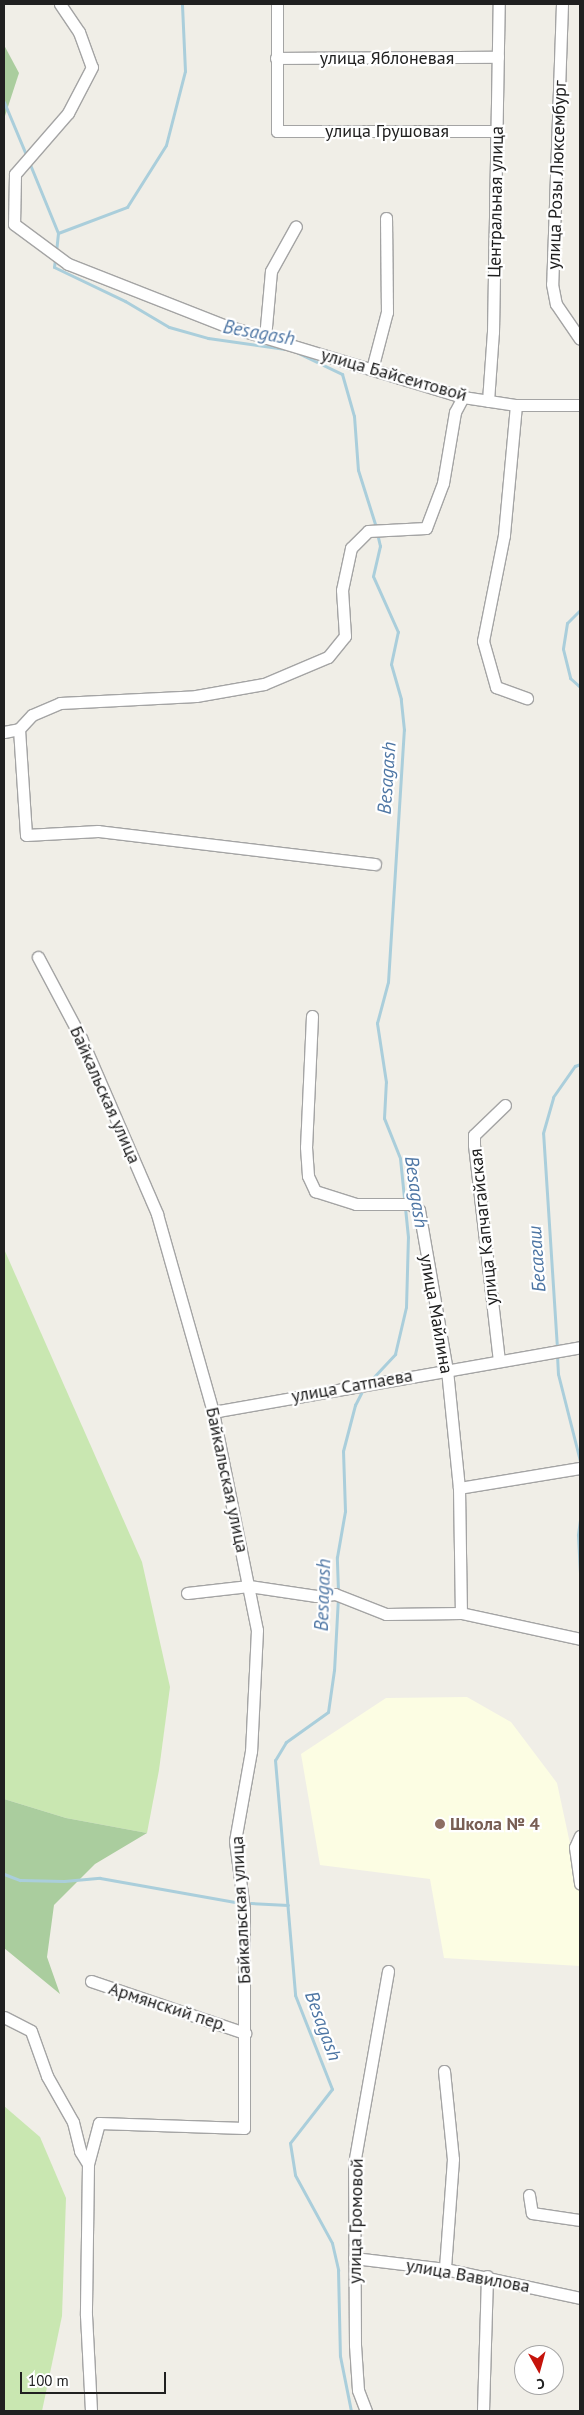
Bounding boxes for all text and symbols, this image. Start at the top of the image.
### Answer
street label: улица Яблоневая [320,47,454,69]
street label: улица Розы Люксембург [543,80,571,270]
street label: улица Грушовая [325,120,449,142]
street label: Центральная улица [484,126,508,278]
water label: Besagash [221,315,297,351]
street label: улица Байсеитовой [318,344,470,406]
water label: Besagash [373,741,401,815]
street label: Байкальская улица [65,1023,145,1167]
street label: улица Капчагайская [465,1148,503,1306]
water label: Besagash [400,1154,432,1230]
water label: Бесагаш [523,1225,551,1293]
street label: улица Майлина [415,1252,457,1376]
street label: улица Сатпаева [290,1365,414,1407]
street label: Байкальская улица [201,1405,253,1555]
water label: Besagash [310,1558,336,1632]
place label: Школа № 4 [450,1813,540,1835]
marker: Школа № 4 [434,1818,446,1830]
street label: Байкальская улица [226,1835,256,1985]
street label: Армянский пер. [106,1978,230,2036]
water label: Besagash [300,1988,346,2064]
street label: улица Громовой [344,2158,368,2284]
street label: улица Вавилова [404,2254,532,2298]
north arrow [514,2345,564,2395]
scale bar [22,2362,169,2394]
text: 100 m [28,2371,69,2390]
text: С [536,2374,546,2393]

